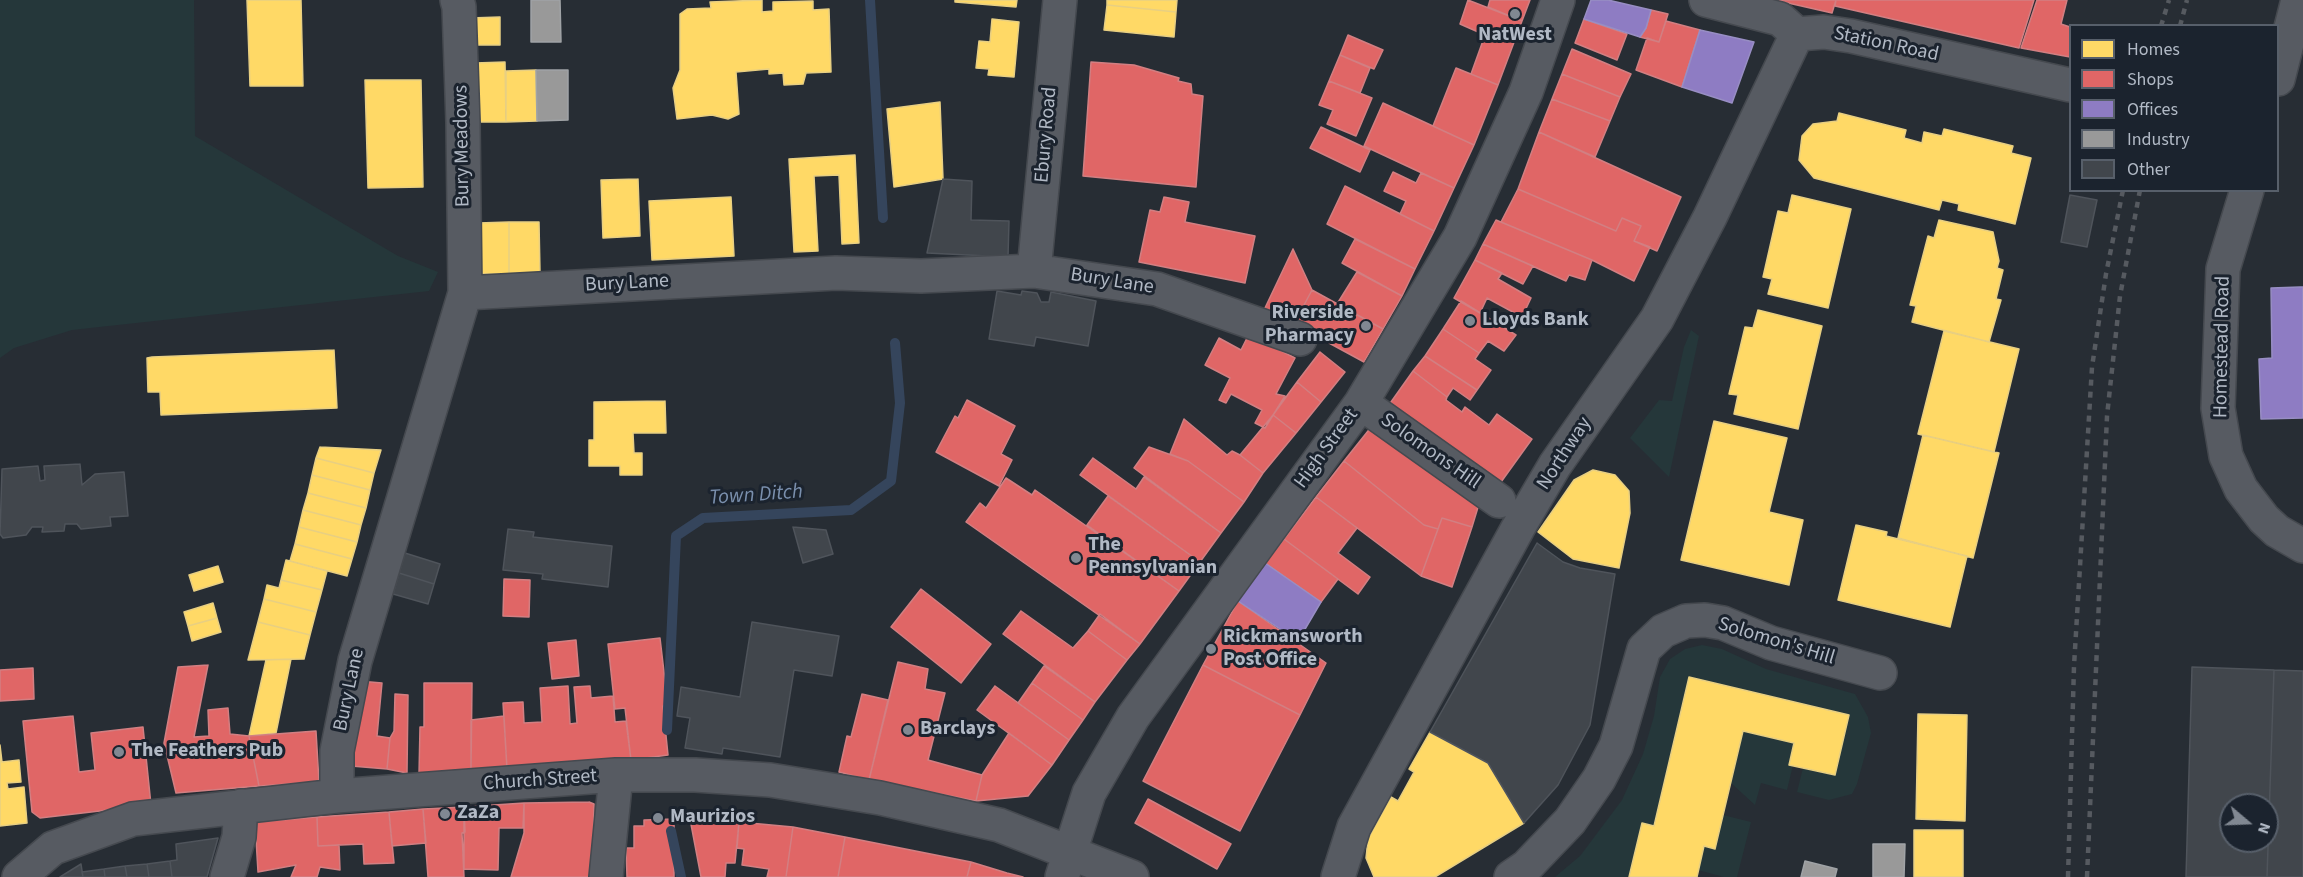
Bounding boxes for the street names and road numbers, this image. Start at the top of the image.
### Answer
street label: Station Road [1831,22,1941,68]
street label: Bury Meadows [450,85,476,207]
street label: Ebury Road [1031,86,1063,184]
street label: Bury Lane [1069,264,1155,300]
street label: Bury Lane [584,270,670,298]
street label: Homestead Road [2210,276,2236,418]
street label: High Street [1290,404,1364,494]
street label: Solomons Hill [1375,409,1485,495]
street label: Northway [1533,413,1597,495]
street label: Solomon's Hill [1715,613,1837,671]
street label: Bury Lane [330,646,370,734]
street label: Church Street [482,765,598,797]

